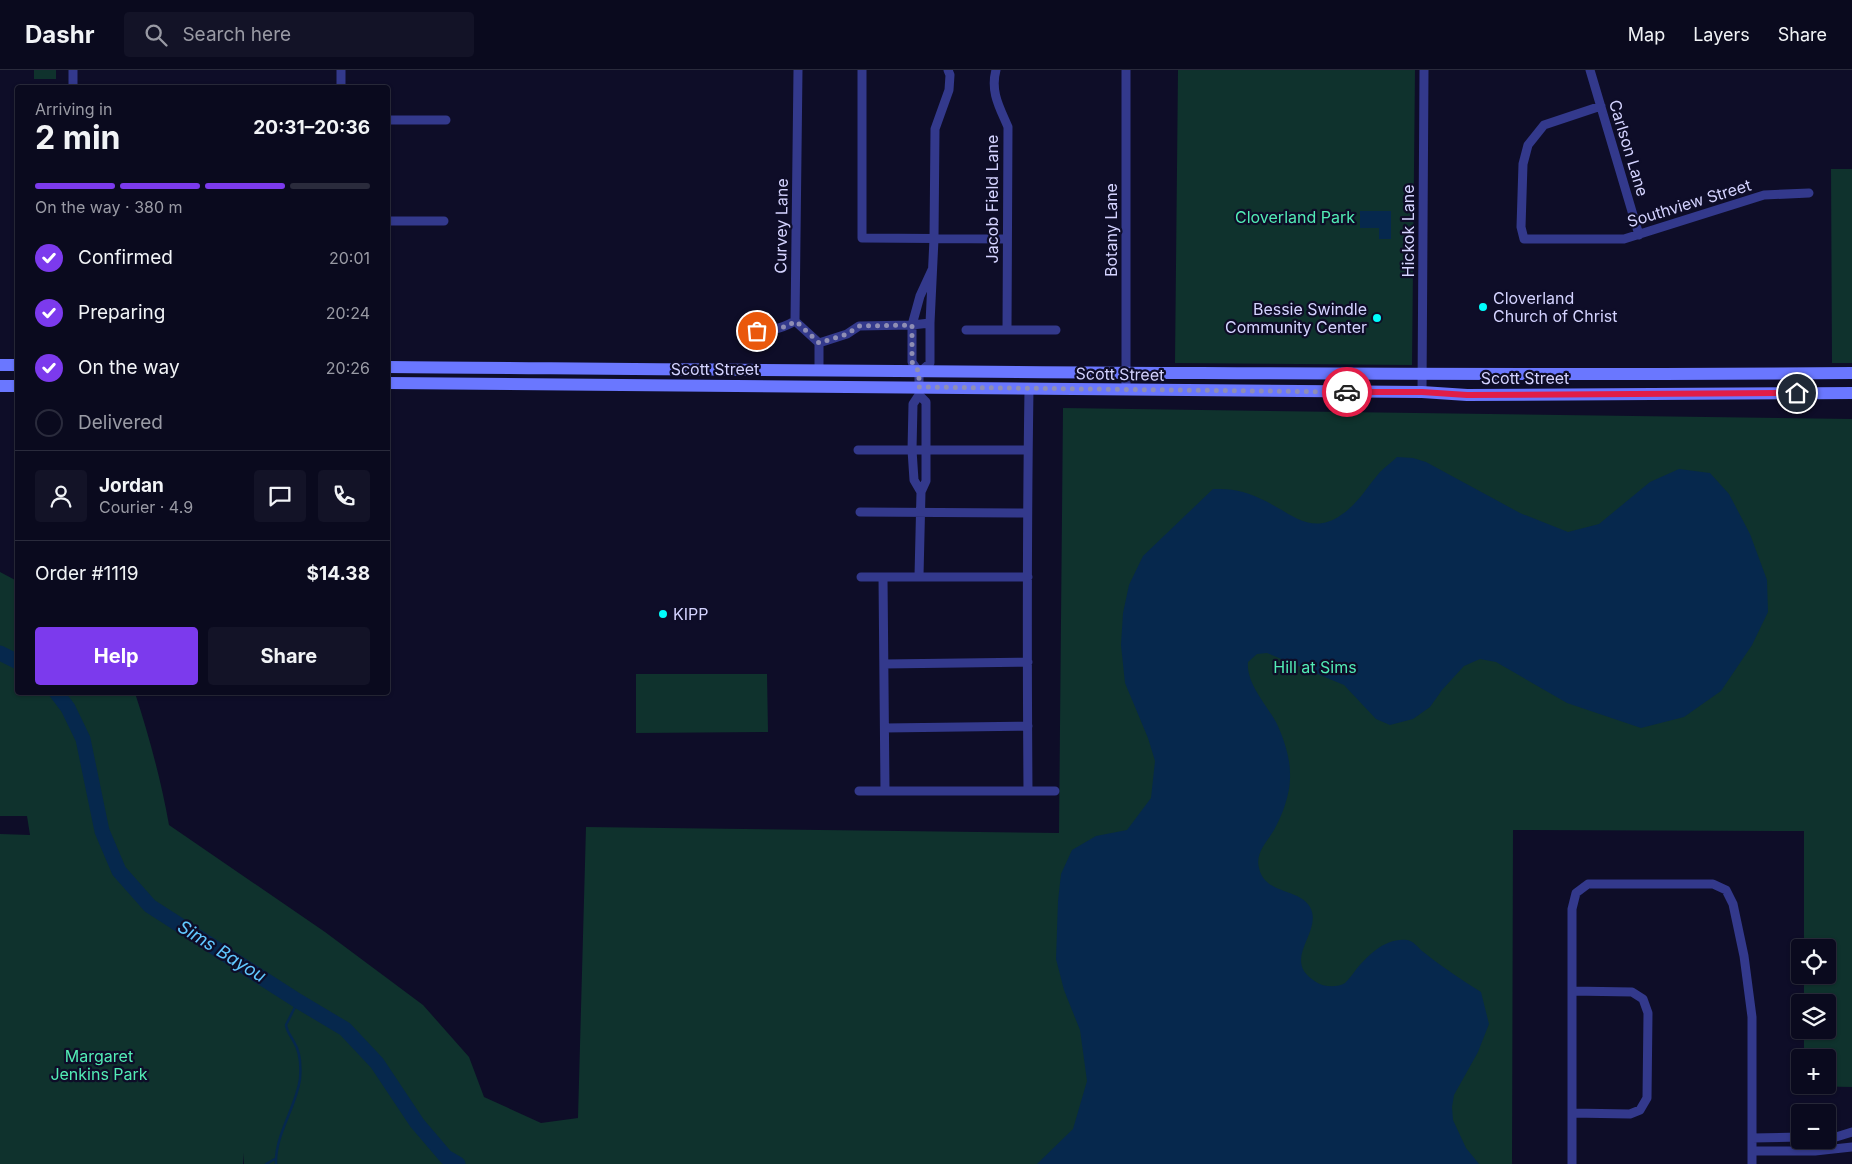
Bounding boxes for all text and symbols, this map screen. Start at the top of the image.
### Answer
search box [124,12,474,57]
text: Dashr [25,20,94,49]
icon: search [142,21,170,49]
text: Search here [182,23,291,46]
text: Map [1628,24,1665,45]
text: Layers [1693,24,1750,45]
text: Share [1778,24,1827,45]
street label: Carlson Lane [1605,97,1653,199]
text: Arriving in [35,99,112,119]
text: 20:31–20:36 [253,116,370,139]
text: 2 min [35,118,121,157]
street label: Jacob Field Lane [982,135,1002,263]
street label: Southview Street [1625,175,1753,231]
street label: Curvey Lane [770,178,792,274]
street label: Botany Lane [1101,183,1121,277]
street label: Hickok Lane [1398,184,1418,278]
text: On the way · 380 m [35,197,183,217]
park label: Cloverland Park [1235,207,1355,227]
icon: check [35,244,63,272]
text: Confirmed [78,246,173,269]
text: 20:01 [329,248,370,268]
place label: Cloverland Church of Christ [1493,288,1617,326]
icon: check [35,299,63,327]
place label: Bessie Swindle Community Center [1225,299,1367,337]
text: Preparing [78,301,165,324]
marker: Cloverland Church of Christ [1477,301,1489,313]
text: 20:24 [326,303,370,323]
pin [736,310,778,352]
marker: Bessie Swindle Community Center [1371,312,1383,324]
icon: bag [743,317,771,345]
icon: check [35,354,63,382]
text: On the way [78,356,180,379]
text: 20:26 [326,358,370,378]
street label: Scott Street [671,359,759,379]
street label: Scott Street [1075,363,1165,385]
courier [1322,367,1372,417]
street label: Scott Street [1481,368,1569,388]
pin [1776,372,1818,414]
icon: car [1333,378,1361,406]
icon: home [1783,379,1811,407]
text: Delivered [78,411,163,434]
button: person [35,470,87,522]
button: chat [254,470,306,522]
button: phone [318,470,370,522]
text: Jordan [99,474,164,497]
text: Courier · 4.9 [99,497,193,517]
text: Order #1119 [35,562,139,585]
text: $14.38 [307,562,370,585]
place label: KIPP [673,604,708,624]
marker: KIPP [657,608,669,620]
button: Help [35,627,198,685]
button: Share [208,627,370,685]
park label: Hill at Sims [1273,657,1357,677]
water label: Sims Bayou [174,916,270,987]
map controls [1791,939,1836,1149]
button: locate [1791,939,1836,984]
button: layers [1791,994,1836,1039]
park label: Margaret Jenkins Park [50,1046,148,1084]
button: + [1791,1049,1836,1094]
button: − [1791,1104,1836,1149]

